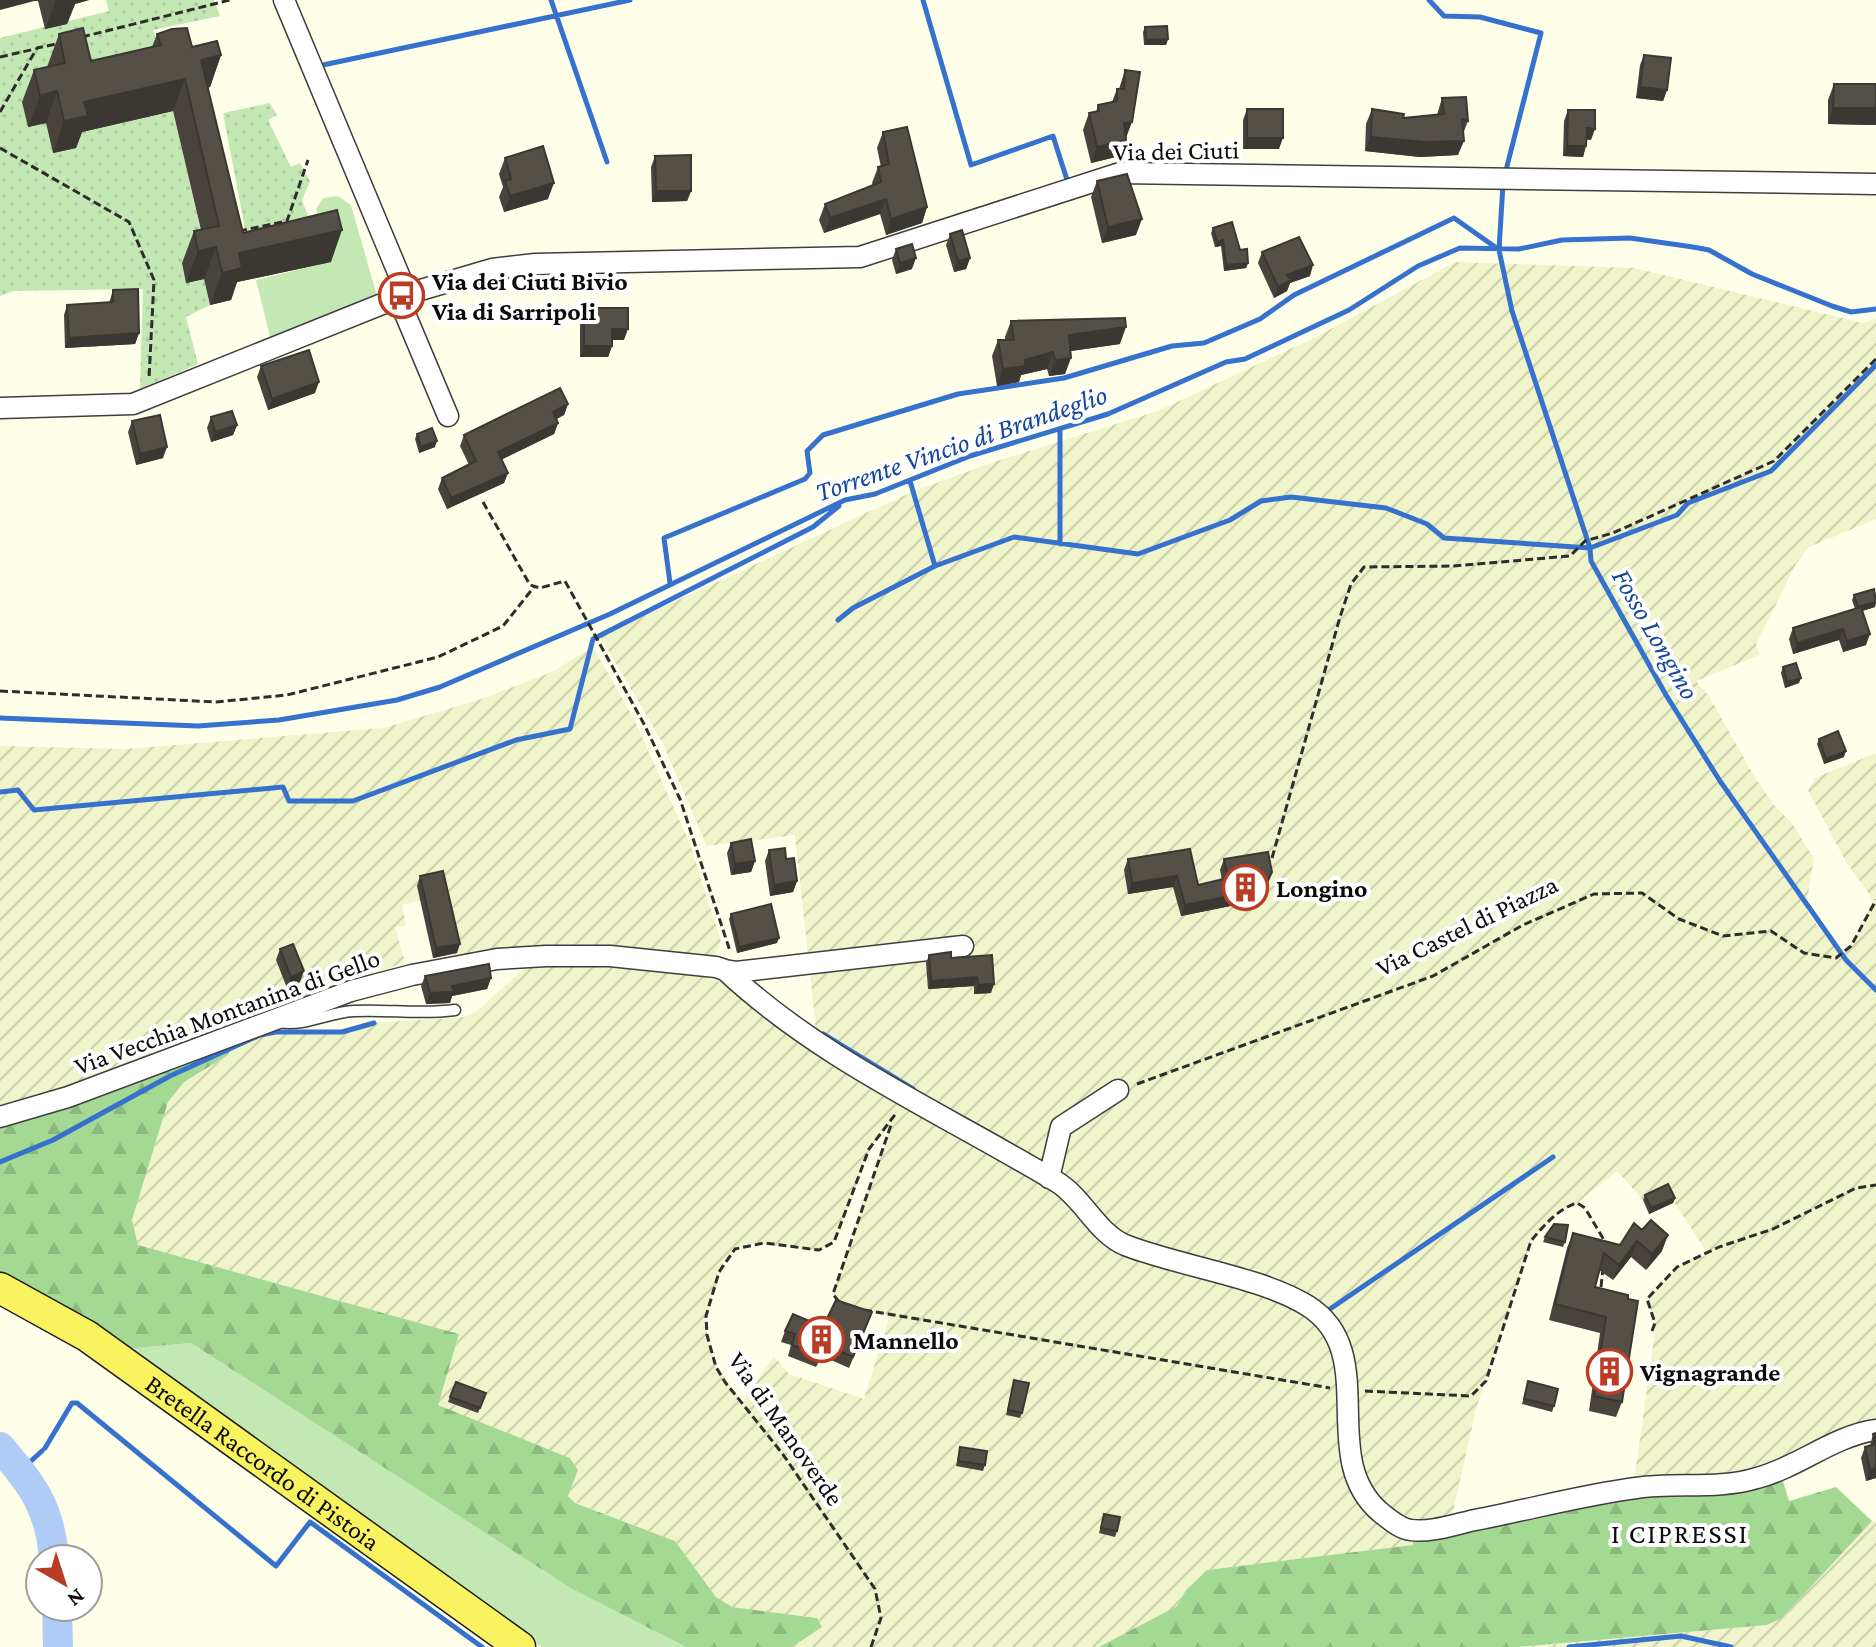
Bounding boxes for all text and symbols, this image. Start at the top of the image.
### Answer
street label: Via dei Ciuti [1113,135,1240,167]
place label: Via dei Ciuti Bivio Via di Sarripoli [431,267,628,326]
bus stop icon: Via dei Ciuti Bivio Via di Sarripoli [377,272,425,320]
water label: Torrente Vincio di Brandeglio [811,378,1111,508]
water label: Fosso Longino [1606,563,1706,705]
building icon: Longino [1221,864,1269,912]
street label: Via Castel di Piazza [1371,869,1563,983]
place label: Longino [1276,874,1368,903]
street label: Via Vecchia Montanina di Gello [70,943,384,1081]
building icon: Mannello [798,1316,846,1364]
place label: Mannello [853,1326,959,1355]
street label: Via di Manoverde [722,1347,850,1511]
building icon: Vignagrande [1585,1348,1633,1396]
place label: Vignagrande [1639,1358,1780,1387]
street label: Bretella Raccordo di Pistoia [140,1369,386,1556]
district label: I CIPRESSI [1611,1518,1749,1549]
north arrow [24,1543,104,1623]
text: N [63,1584,90,1613]

